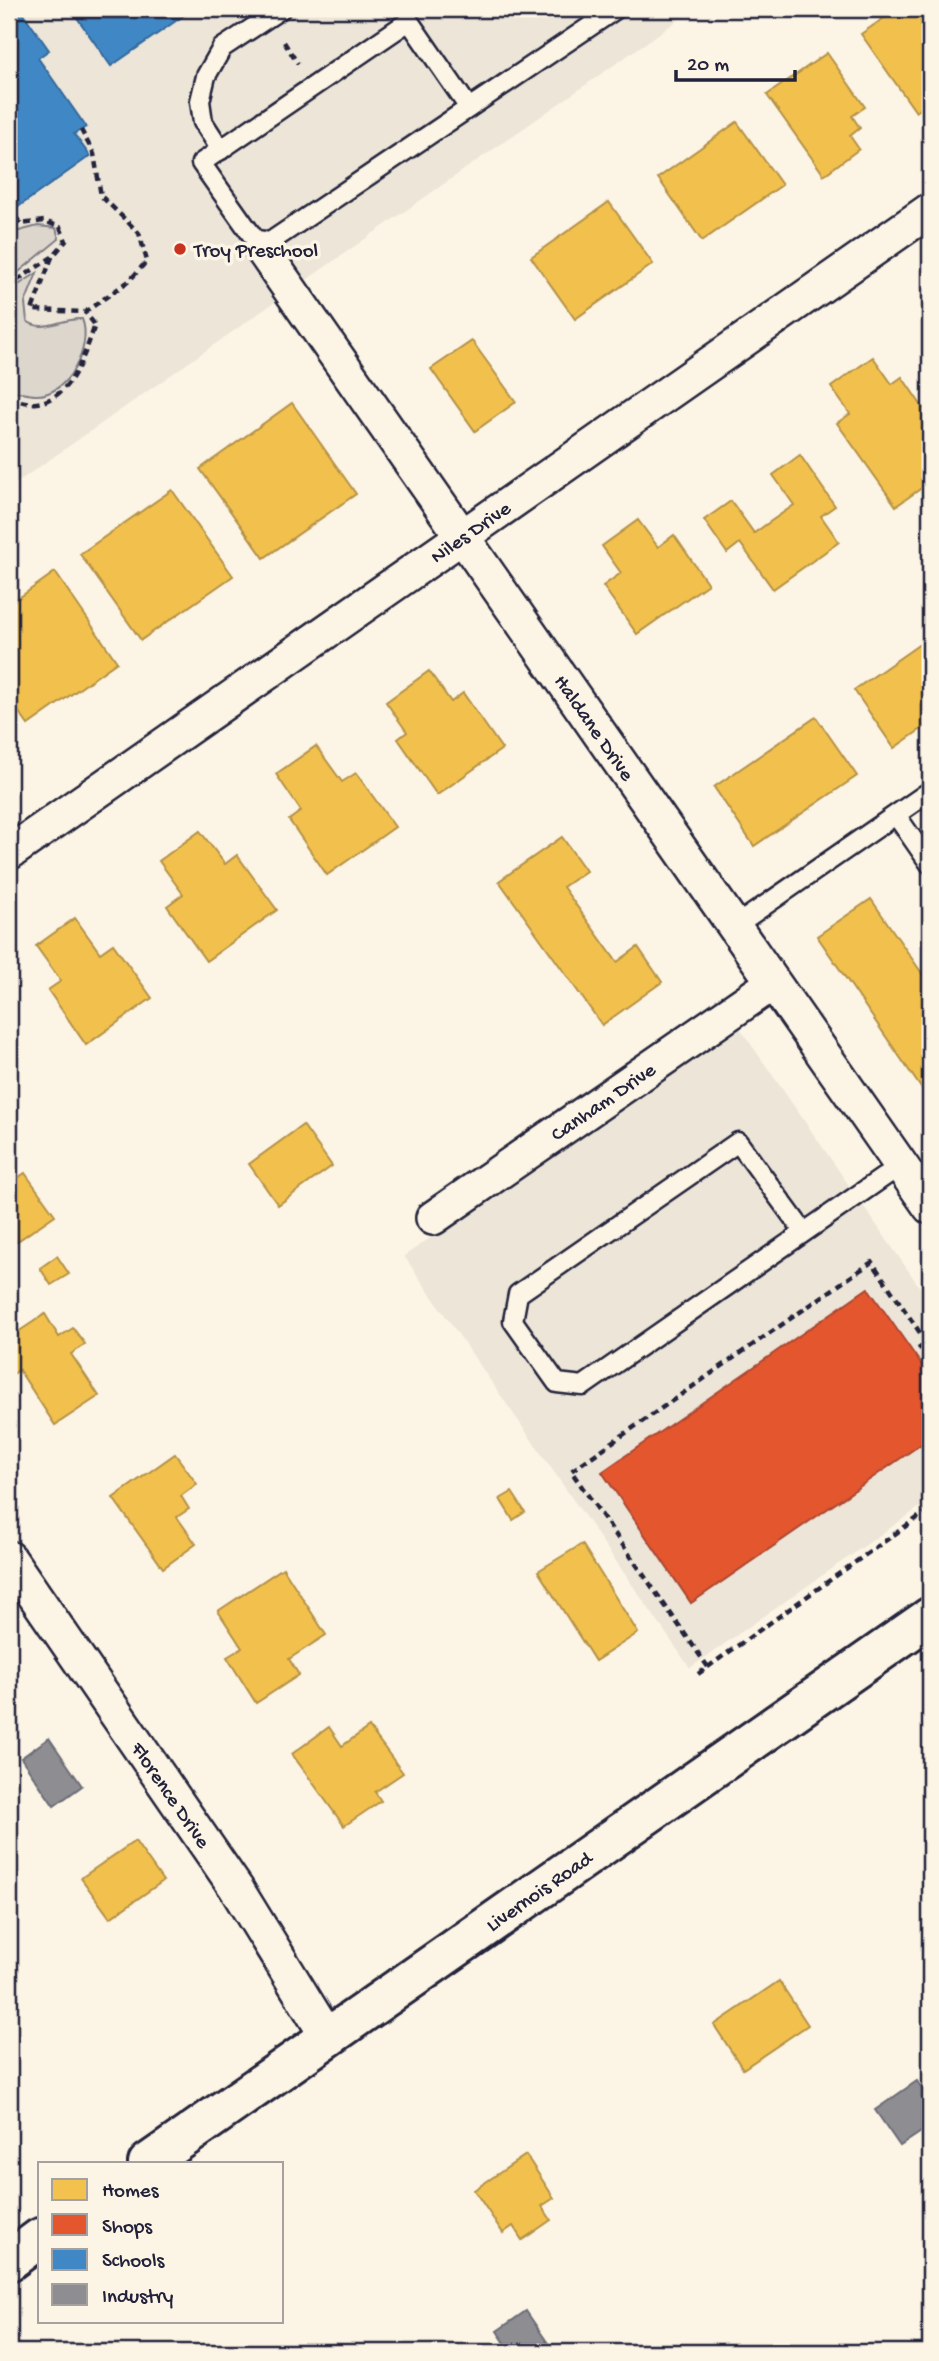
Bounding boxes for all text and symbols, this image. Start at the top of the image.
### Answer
scale bar [676,38,796,82]
text: 20 m [687,54,729,79]
place label: Troy Preschool [193,240,318,265]
marker: Troy Preschool [172,241,188,257]
street label: Niles Drive [427,497,518,571]
street label: Haldane Drive [547,671,639,788]
street label: Canham Drive [547,1058,663,1149]
street label: Florence Drive [123,1738,215,1855]
street label: Livernois Road [482,1847,600,1939]
legend [38,2162,284,2322]
text: Homes [102,2180,160,2205]
text: Shops [102,2216,153,2241]
text: Schools [102,2250,166,2275]
text: Industry [102,2286,173,2311]

